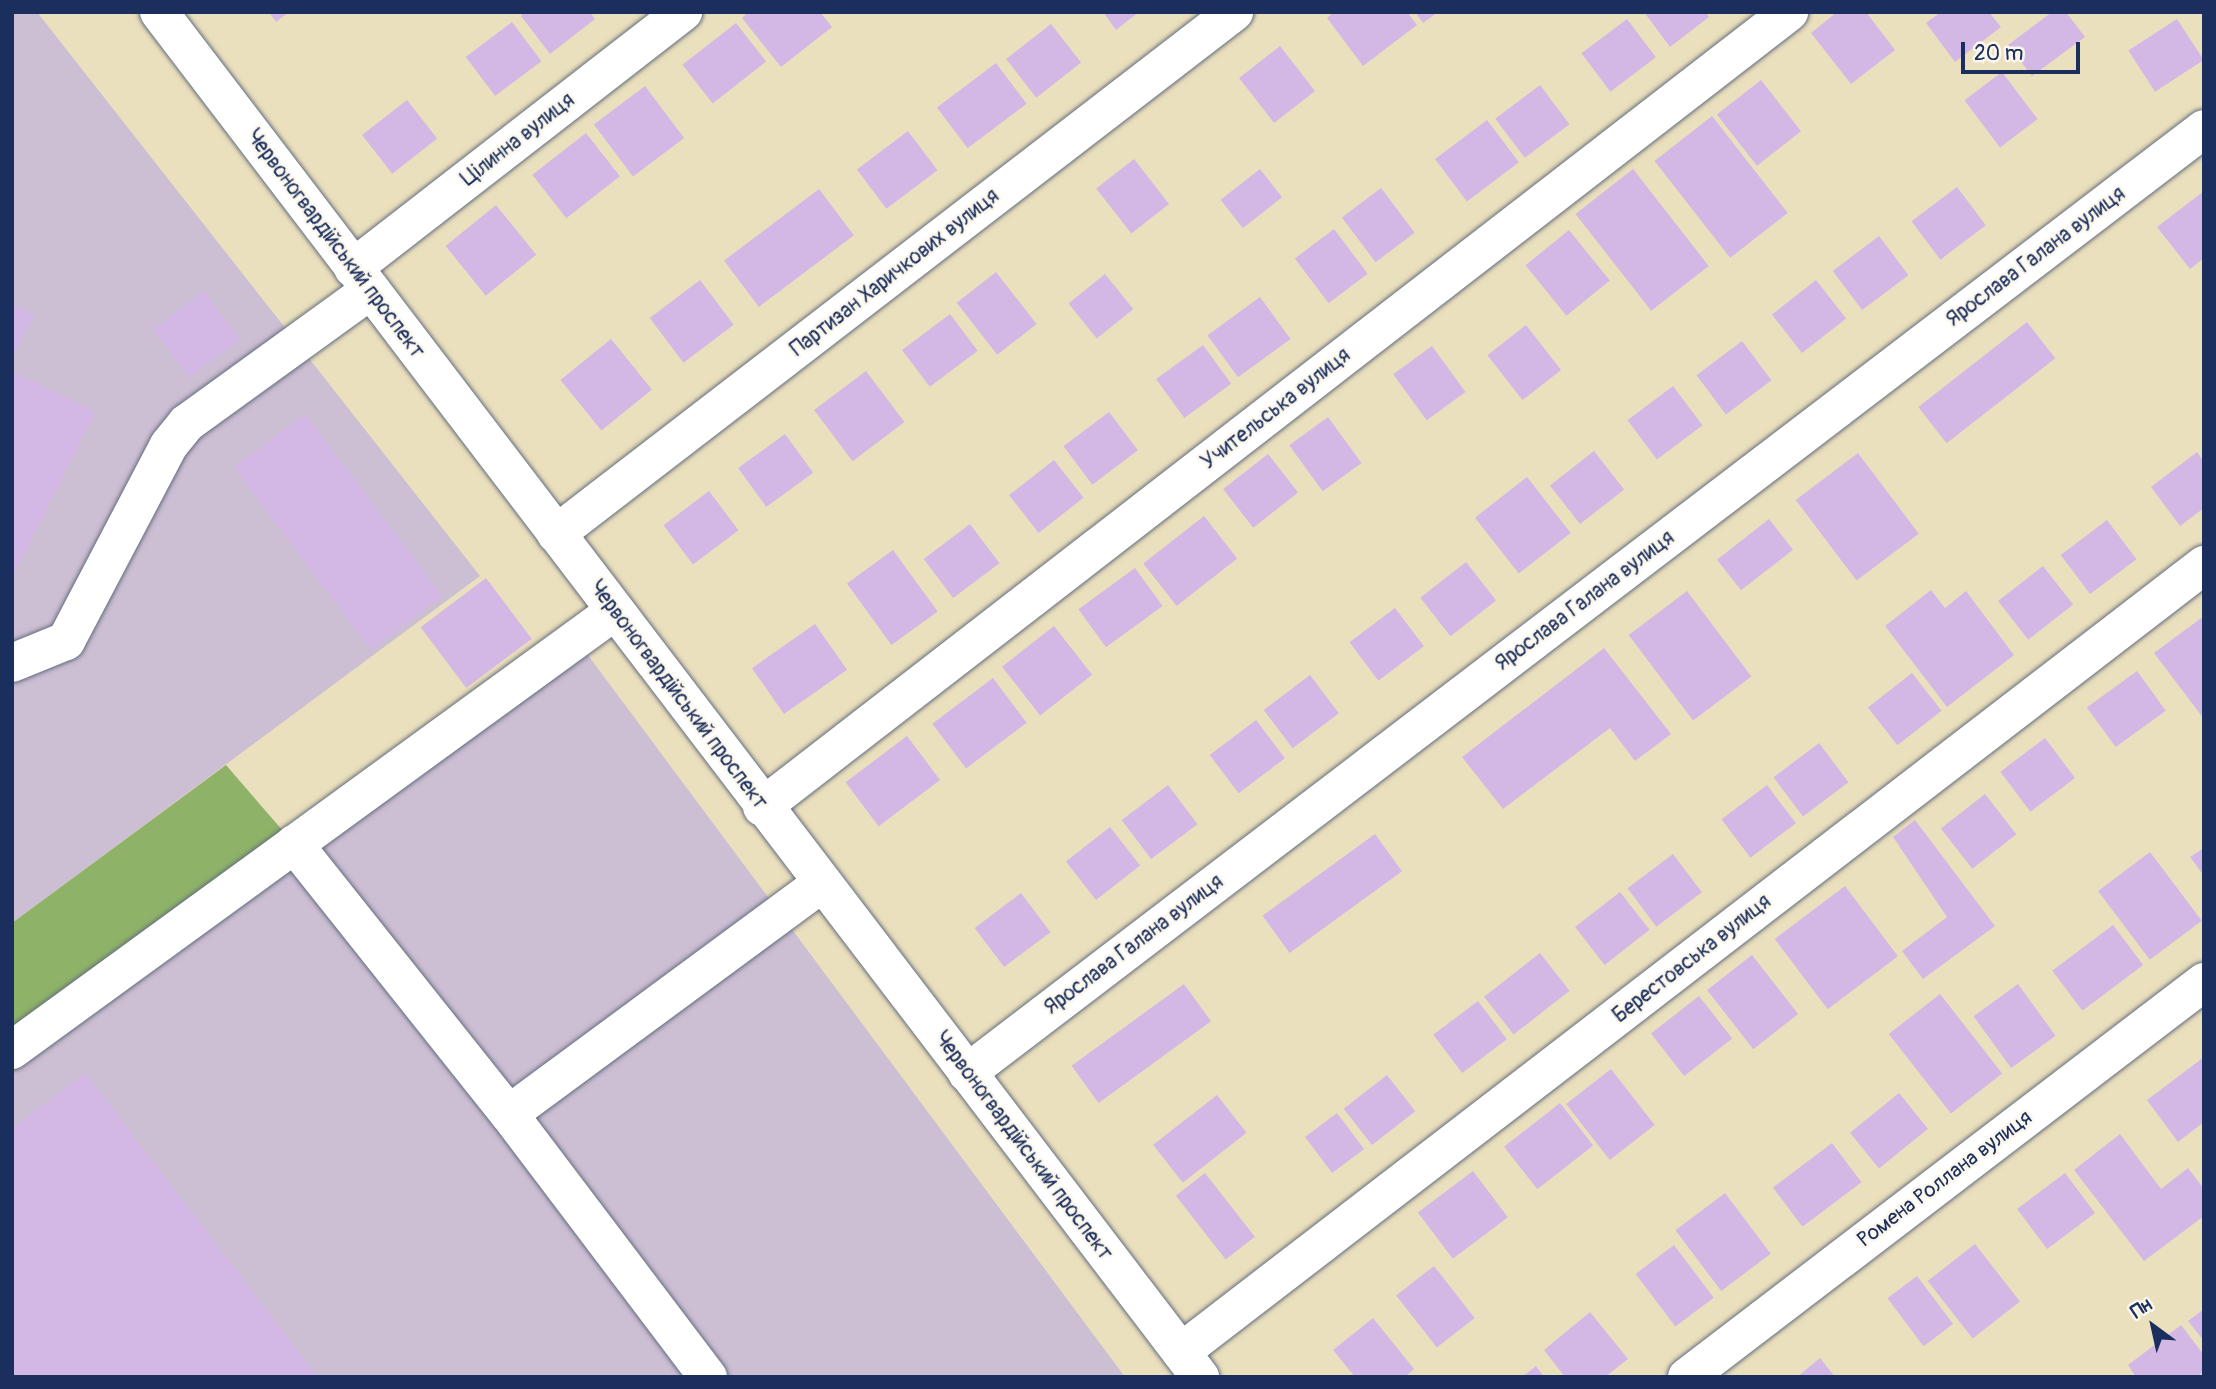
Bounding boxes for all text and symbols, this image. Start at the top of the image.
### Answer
scale bar [1964,28,2083,72]
text: 20 m [1974,40,2023,67]
street label: Цілинна вулиця [456,88,580,192]
street label: Червоногвардійський проспект [241,125,429,363]
street label: Ярослава Галана вулиця [1942,181,2130,333]
street label: Партизан Харичкових вулиця [786,184,1004,362]
street label: Учительська вулиця [1196,343,1356,475]
street label: Ярослава Галана вулиця [1491,525,1679,677]
street label: Червоногвардійський проспект [584,576,772,814]
street label: Ярослава Галана вулиця [1040,869,1228,1021]
street label: Берестовська вулиця [1608,889,1776,1029]
street label: Червоногвардійський проспект [929,1027,1117,1265]
street label: Ромена Роллана вулиця [1853,1105,2037,1253]
north arrow [2118,1291,2188,1361]
text: Пн [2126,1293,2157,1324]

